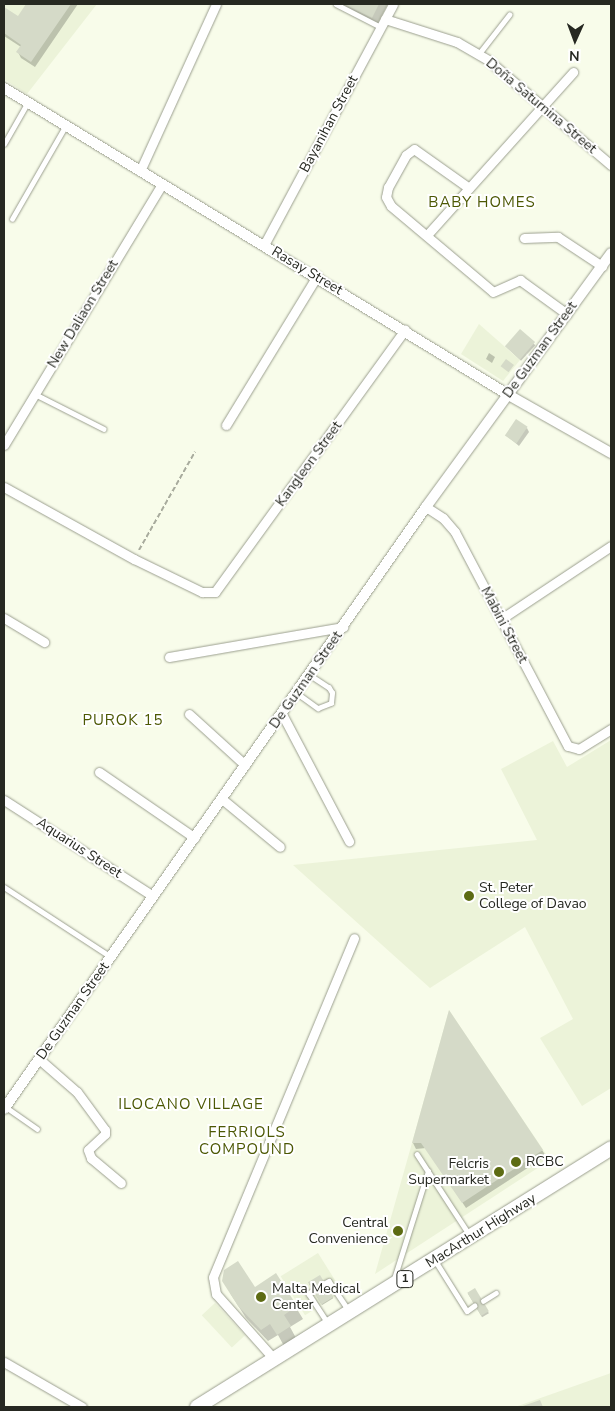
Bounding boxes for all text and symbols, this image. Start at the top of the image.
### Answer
north arrow [550,15,600,65]
text: N [569,46,580,65]
street label: Doña Saturnina Street [482,55,600,157]
street label: Bayanihan Street [296,73,362,175]
district label: BABY HOMES [427,194,537,212]
street label: Rasay Street [268,243,346,299]
street label: New Daliaon Street [44,257,122,371]
street label: De Guzman Street [499,299,581,401]
street label: Kangleon Street [272,418,346,510]
street label: Mabini Street [477,584,531,666]
street label: De Guzman Street [266,628,346,732]
district label: PUROK 15 [81,712,165,730]
street label: Aquarius Street [33,814,125,882]
place label: St. Peter College of Davao [479,880,587,912]
marker: St. Peter College of Davao [463,890,475,902]
street label: De Guzman Street [33,959,113,1063]
district label: ILOCANO VILLAGE [116,1096,266,1114]
district label: FERRIOLS COMPOUND [198,1123,296,1158]
place label: RCBC [526,1154,564,1170]
place label: Felcris Supermarket [408,1156,489,1188]
marker: RCBC [510,1156,522,1168]
marker: Felcris Supermarket [493,1166,505,1178]
street label: MacArthur Highway [423,1190,539,1272]
place label: Central Convenience [308,1215,388,1248]
marker: Central Convenience [392,1225,404,1237]
road number: 1 [396,1270,414,1288]
place label: Malta Medical Center [272,1281,360,1314]
marker: Malta Medical Center [254,1290,268,1304]

